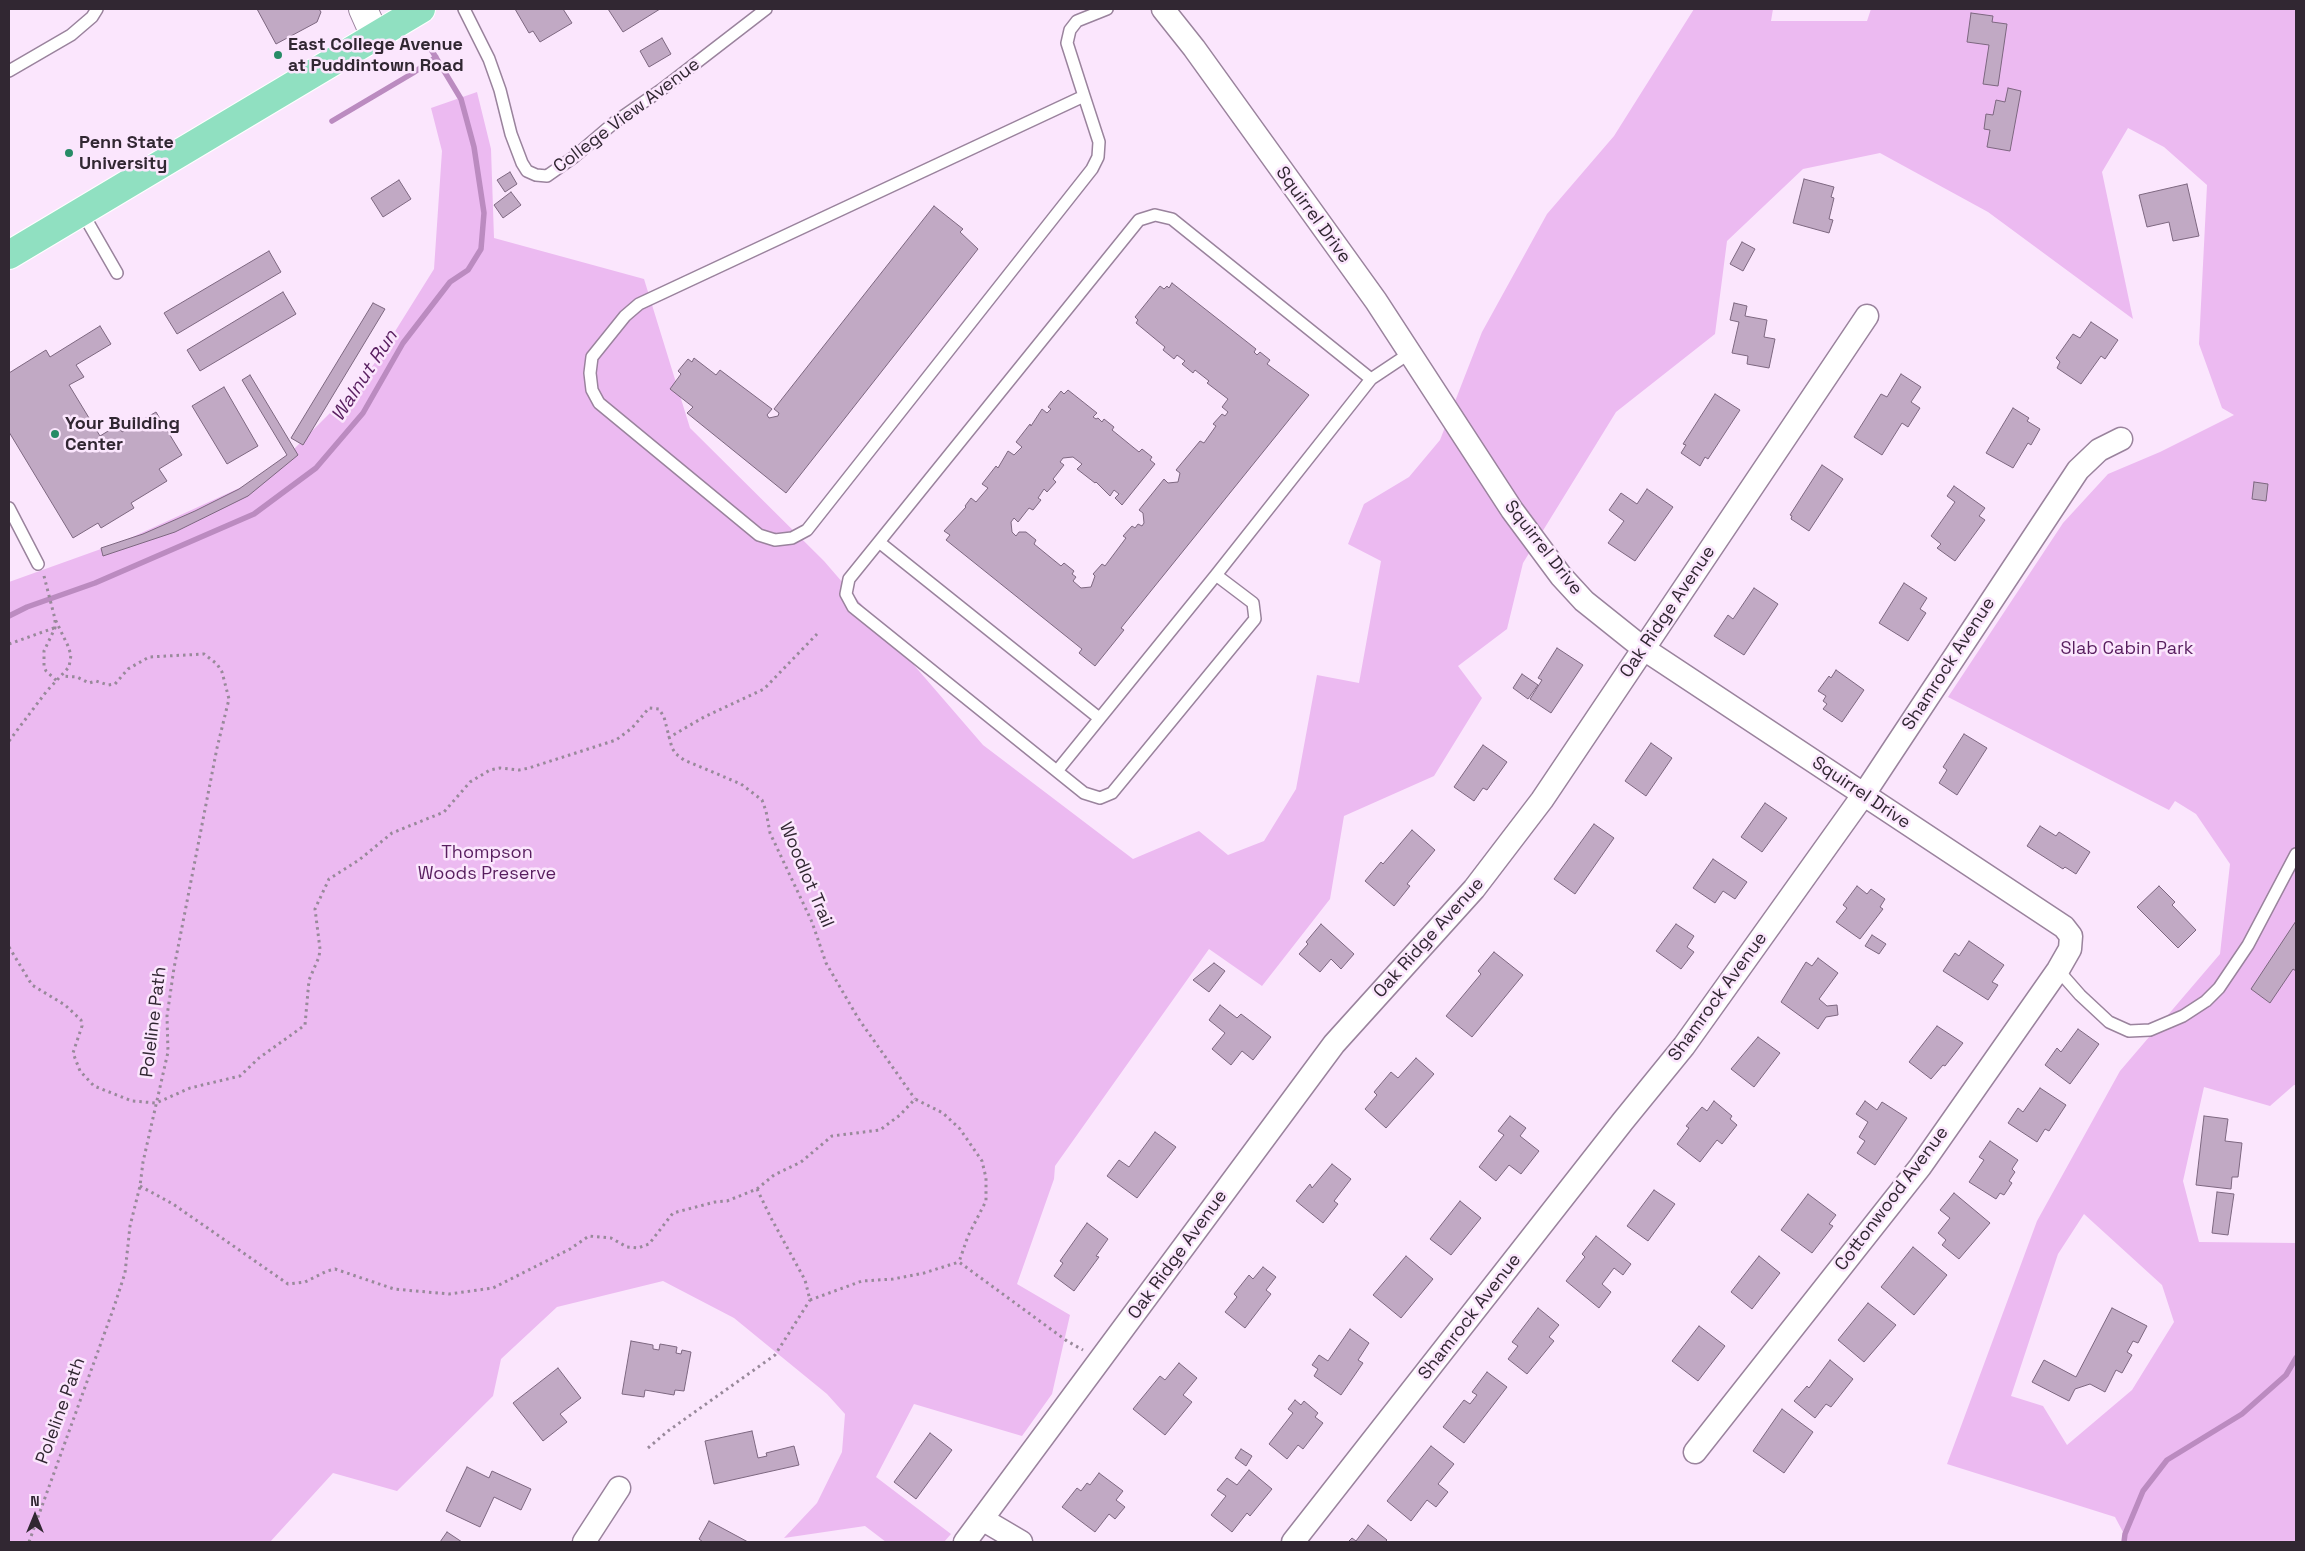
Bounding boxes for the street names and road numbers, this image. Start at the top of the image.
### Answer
street label: College View Avenue [550,54,704,178]
street label: Squirrel Drive [1271,162,1355,268]
street label: Squirrel Drive [1499,496,1587,600]
street label: Oak Ridge Avenue [1616,542,1720,682]
street label: Shamrock Avenue [1898,593,2000,735]
street label: Squirrel Drive [1808,752,1914,834]
street label: Woodlot Trail [774,819,838,931]
street label: Oak Ridge Avenue [1369,873,1489,1003]
street label: Shamrock Avenue [1664,928,1772,1066]
street label: Poleline Path [136,965,172,1079]
street label: Cottonwood Avenue [1831,1123,1953,1275]
street label: Oak Ridge Avenue [1124,1186,1232,1324]
street label: Shamrock Avenue [1414,1250,1526,1384]
street label: Poleline Path [32,1355,90,1467]

